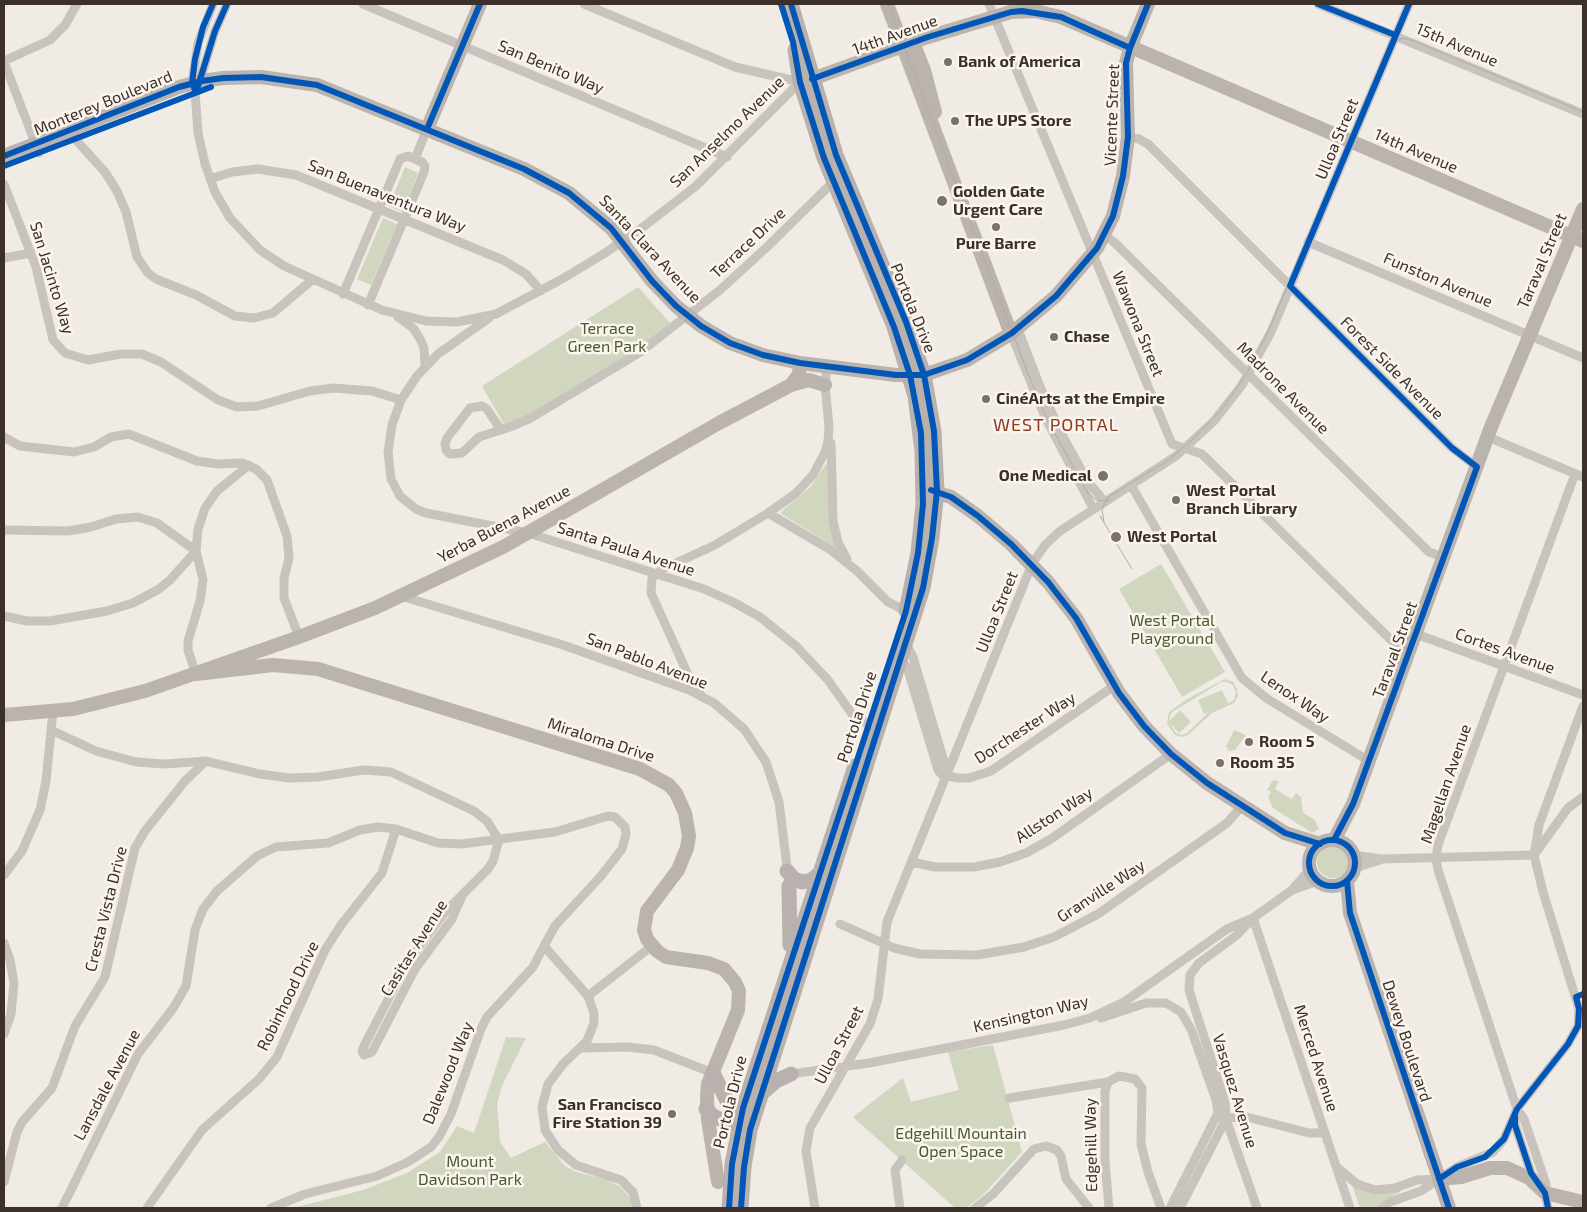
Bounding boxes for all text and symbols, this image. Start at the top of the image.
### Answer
street label: 14th Avenue [850,11,940,59]
street label: 15th Avenue [1413,19,1501,71]
street label: San Benito Way [495,36,607,98]
place label: Bank of America [958,52,1081,72]
marker: Bank of America [942,56,954,68]
street label: Vicente Street [1101,64,1123,166]
street label: Monterey Boulevard [31,66,175,140]
street label: San Anselmo Avenue [666,72,788,192]
street label: Ulloa Street [1311,96,1363,182]
place label: The UPS Store [965,111,1071,131]
marker: The UPS Store [949,115,961,127]
street label: 14th Avenue [1371,125,1461,177]
street label: San Buenaventura Way [305,155,469,237]
place label: Golden Gate Urgent Care [953,182,1045,220]
street label: Santa Clara Avenue [595,191,705,307]
marker: Golden Gate Urgent Care [935,194,949,208]
street label: Terrace Drive [707,203,789,283]
street label: Taraval Street [1513,210,1571,312]
street label: San Jacinto Way [26,219,78,337]
marker: Pure Barre [990,221,1002,233]
place label: Pure Barre [956,234,1036,254]
street label: Funston Avenue [1381,248,1495,312]
street label: Portola Drive [886,260,940,356]
street label: Wawona Street [1108,268,1168,380]
street label: Forest Side Avenue [1336,312,1448,424]
park label: Terrace Green Park [567,319,647,357]
place label: Chase [1064,327,1110,347]
marker: Chase [1048,331,1060,343]
street label: Madrone Avenue [1233,338,1333,438]
place label: CinéArts at the Empire [996,389,1165,409]
marker: CinéArts at the Empire [980,393,992,405]
district label: WEST PORTAL [992,414,1120,436]
place label: One Medical [999,466,1092,486]
marker: One Medical [1096,469,1110,483]
street label: Yerba Buena Avenue [434,481,574,567]
place label: West Portal Branch Library [1186,481,1297,519]
marker: West Portal Branch Library [1170,494,1182,506]
street label: Santa Paula Avenue [555,518,697,580]
place label: West Portal [1127,527,1217,547]
marker: West Portal [1109,530,1123,544]
street label: Ulloa Street [972,569,1022,655]
street label: Taraval Street [1369,599,1421,701]
park label: West Portal Playground [1129,611,1215,649]
street label: Cortes Avenue [1453,624,1557,678]
street label: San Pablo Avenue [583,629,711,693]
street label: Lenox Way [1257,667,1333,727]
street label: Portola Drive [833,669,881,765]
street label: Dorchester Way [971,688,1079,768]
street label: Miraloma Drive [545,714,657,766]
street label: Magellan Avenue [1417,722,1475,846]
place label: Room 5 [1259,732,1315,752]
marker: Room 5 [1243,736,1255,748]
place label: Room 35 [1230,753,1295,773]
marker: Room 35 [1214,757,1226,769]
street label: Allston Way [1012,783,1096,847]
street label: Cresta Vista Drive [81,844,131,974]
street label: Granville Way [1053,855,1149,927]
street label: Casitas Avenue [377,896,451,1000]
street label: Robinhood Drive [253,938,323,1054]
street label: Dewey Boulevard [1378,978,1436,1104]
street label: Kensington Way [971,991,1091,1037]
street label: Ulloa Street [810,1002,868,1088]
street label: Merced Avenue [1290,1002,1342,1114]
street label: Dalewood Way [419,1019,477,1127]
street label: Lansdale Avenue [70,1026,144,1144]
street label: Vasquez Avenue [1209,1032,1261,1150]
street label: Portola Drive [709,1054,751,1150]
place label: San Francisco Fire Station 39 [552,1095,662,1133]
street label: Edgehill Way [1081,1098,1101,1192]
marker: San Francisco Fire Station 39 [666,1108,678,1120]
park label: Edgehill Mountain Open Space [895,1124,1027,1162]
park label: Mount Davidson Park [418,1152,522,1190]

